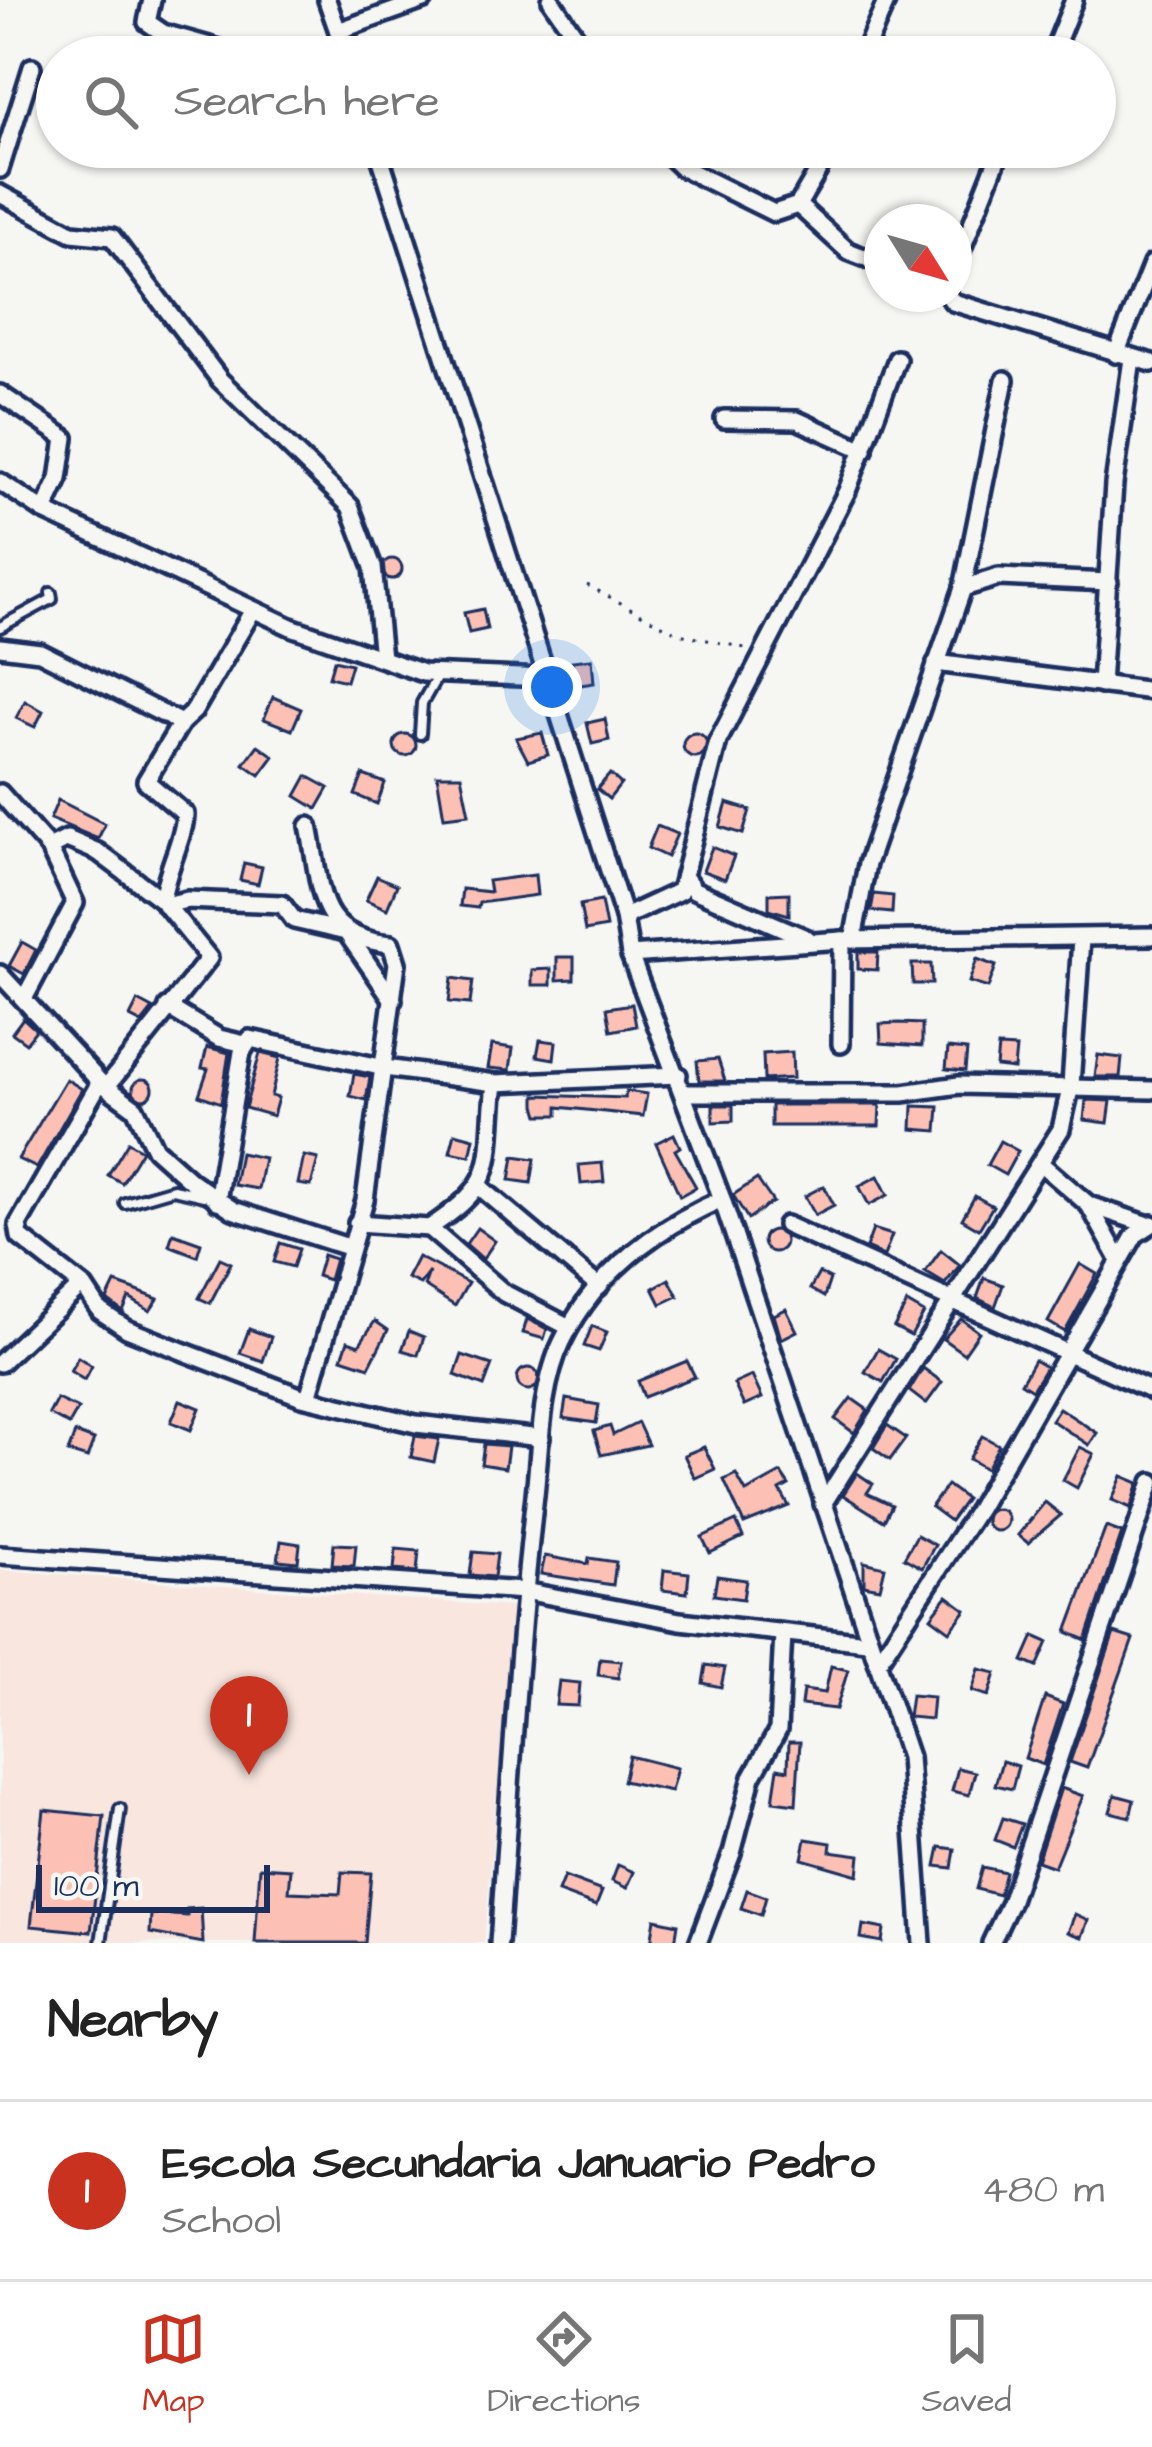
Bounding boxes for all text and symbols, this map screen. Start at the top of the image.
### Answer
search box [36,36,1116,168]
icon: search [78,69,144,135]
text: Search here [174,71,440,133]
north arrow [864,204,972,312]
your location [522,657,582,717]
pin: 1 [210,1676,288,1775]
scale bar [36,1859,270,1912]
text: 100 m [54,1863,139,1909]
text: Nearby [48,1986,218,2057]
text: Escola Secundaria Januario Pedro [162,2133,875,2195]
text: 1 [85,2164,90,2218]
text: 480 m [982,2164,1104,2218]
text: School [162,2195,281,2249]
tab: Map [140,2306,206,2424]
tab: Directions [487,2306,641,2424]
tab: Saved [922,2306,1012,2424]

